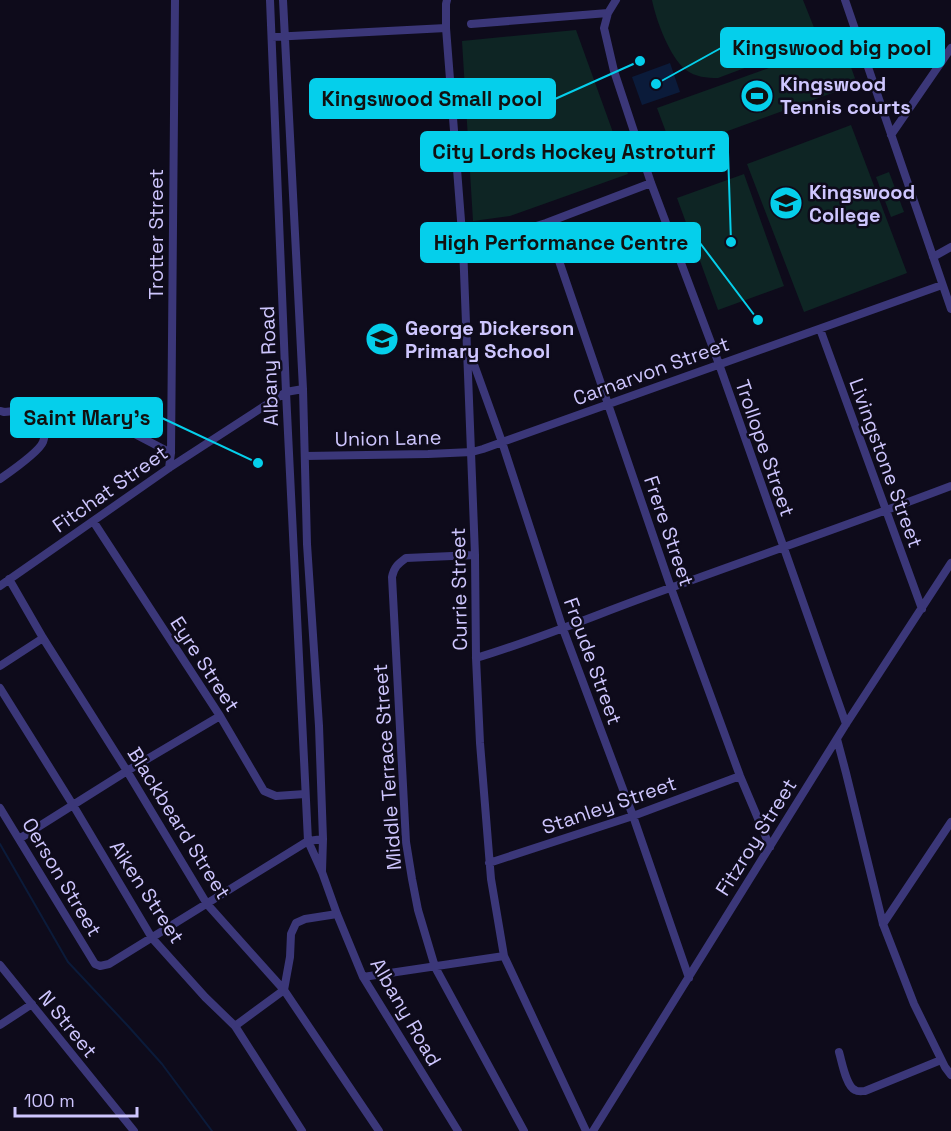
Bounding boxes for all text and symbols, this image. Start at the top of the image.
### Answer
callout: Kingswood big pool [721,28,944,67]
text: Kingswood big pool [732,34,932,61]
place label: Kingswood Tennis courts [780,71,911,120]
sports icon: Kingswood Tennis courts [739,78,775,114]
callout: Kingswood Small pool [310,79,555,118]
text: Kingswood Small pool [322,85,542,112]
callout: City Lords Hockey Astroturf [421,132,728,171]
text: City Lords Hockey Astroturf [432,138,716,165]
street label: Trotter Street [143,168,169,300]
place label: Kingswood College [809,179,915,228]
school or university icon: Kingswood College [768,185,804,221]
callout: High Performance Centre [421,223,700,262]
text: High Performance Centre [434,229,688,256]
street label: Albany Road [254,305,284,427]
place label: George Dickerson Primary School [405,315,574,364]
school or university icon: George Dickerson Primary School [364,321,400,357]
street label: Carnarvon Street [569,331,733,411]
street label: Livingstone Street [843,375,929,551]
street label: Trollope Street [729,376,801,520]
callout: Saint Mary's [11,398,162,437]
text: Saint Mary's [24,404,150,431]
street label: Union Lane [334,424,442,452]
street label: Fitchat Street [47,440,173,538]
street label: Frere Street [638,472,700,590]
street label: Currie Street [445,527,473,651]
street label: Froude Street [558,594,628,728]
street label: Eyre Street [164,611,246,717]
street label: Middle Terrace Street [367,663,407,871]
street label: Blackbeard Street [122,742,236,904]
street label: Stanley Street [538,770,680,840]
street label: Fitzroy Street [710,774,802,900]
street label: Oerson Street [16,813,108,941]
street label: Aiken Street [104,835,190,949]
street label: Albany Road [365,953,447,1071]
street label: N Street [33,985,103,1063]
scale bar [15,1080,136,1118]
text: 100 m [24,1089,75,1112]

